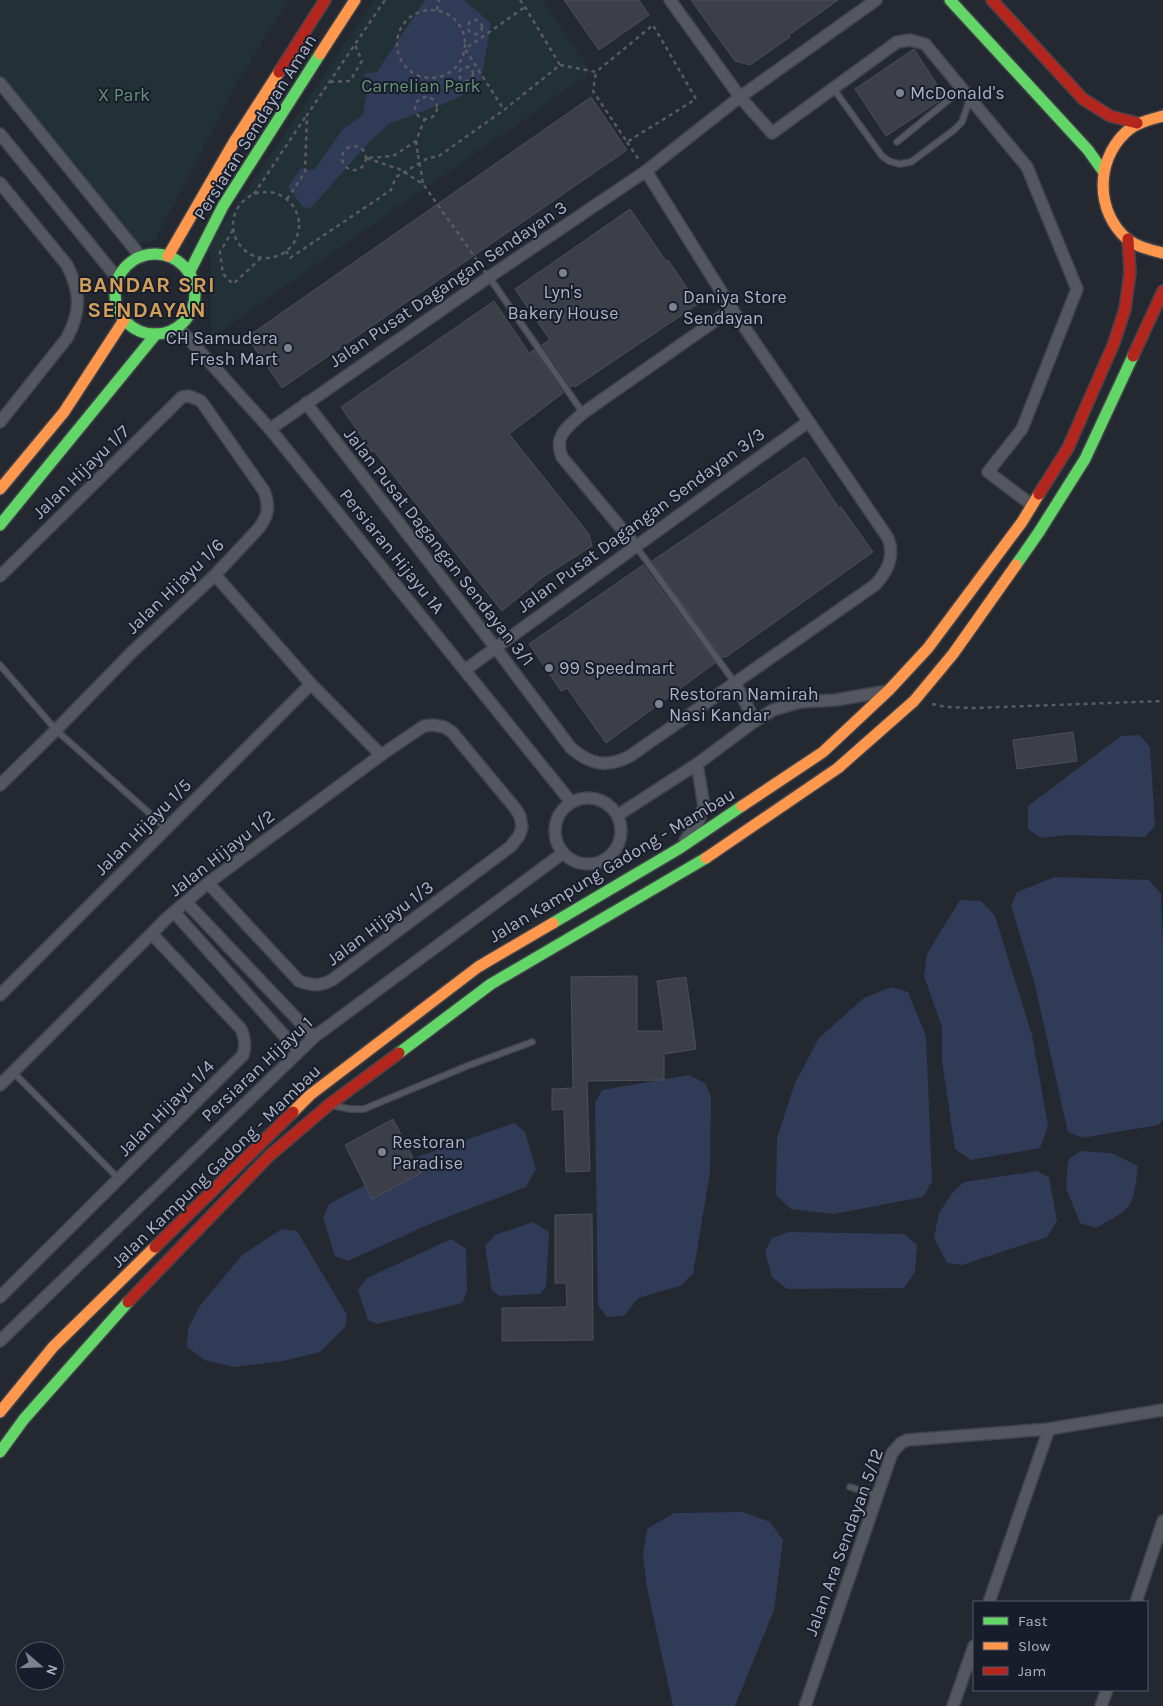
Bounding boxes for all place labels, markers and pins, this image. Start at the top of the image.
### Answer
place label: McDonald's [910,82,1005,104]
marker: McDonald's [894,87,906,99]
marker: Lyn's Bakery House [557,267,569,279]
place label: Lyn's Bakery House [507,281,619,324]
place label: Daniya Store Sendayan [683,286,787,329]
marker: Daniya Store Sendayan [667,301,679,313]
place label: CH Samudera Fresh Mart [166,327,278,370]
marker: CH Samudera Fresh Mart [282,342,294,354]
place label: 99 Speedmart [559,657,675,679]
marker: 99 Speedmart [543,662,555,674]
place label: Restoran Namirah Nasi Kandar [669,683,819,726]
marker: Restoran Namirah Nasi Kandar [653,698,665,710]
place label: Restoran Paradise [392,1131,466,1174]
marker: Restoran Paradise [376,1146,388,1158]

